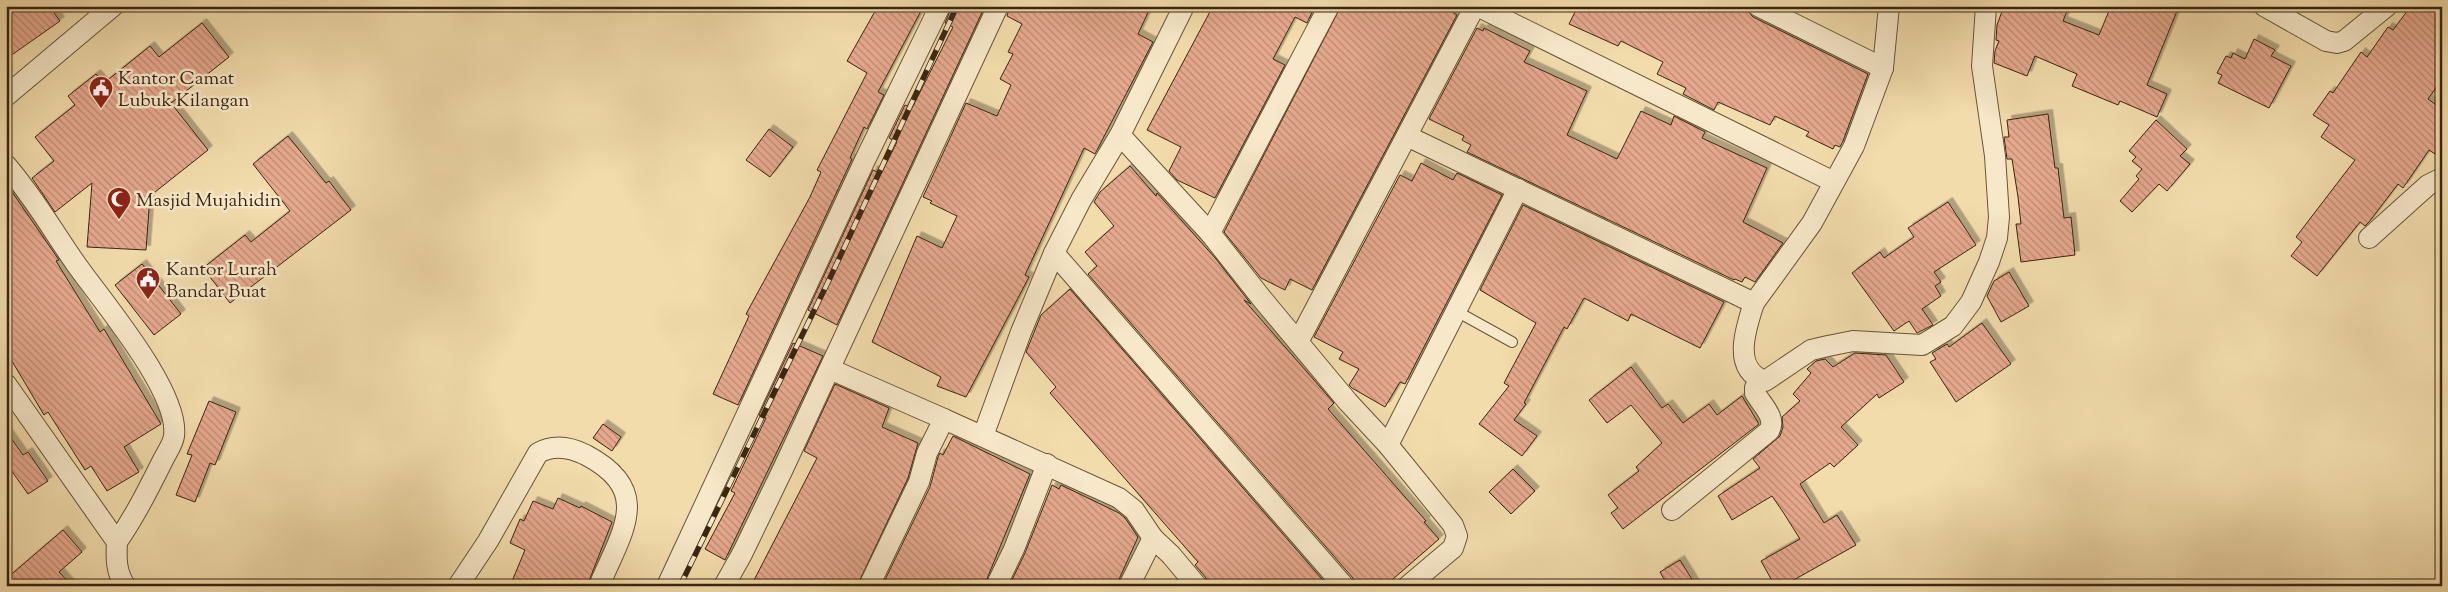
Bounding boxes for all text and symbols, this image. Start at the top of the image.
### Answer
place label: Kantor Camat Lubuk Kilangan [118,66,249,115]
public building icon: Kantor Camat Lubuk Kilangan [88,75,114,109]
mosque icon: Masjid Mujahidin [106,186,132,220]
place label: Masjid Mujahidin [136,188,281,215]
place label: Kantor Lurah Bandar Buat [166,257,277,306]
public building icon: Kantor Lurah Bandar Buat [135,266,161,300]

